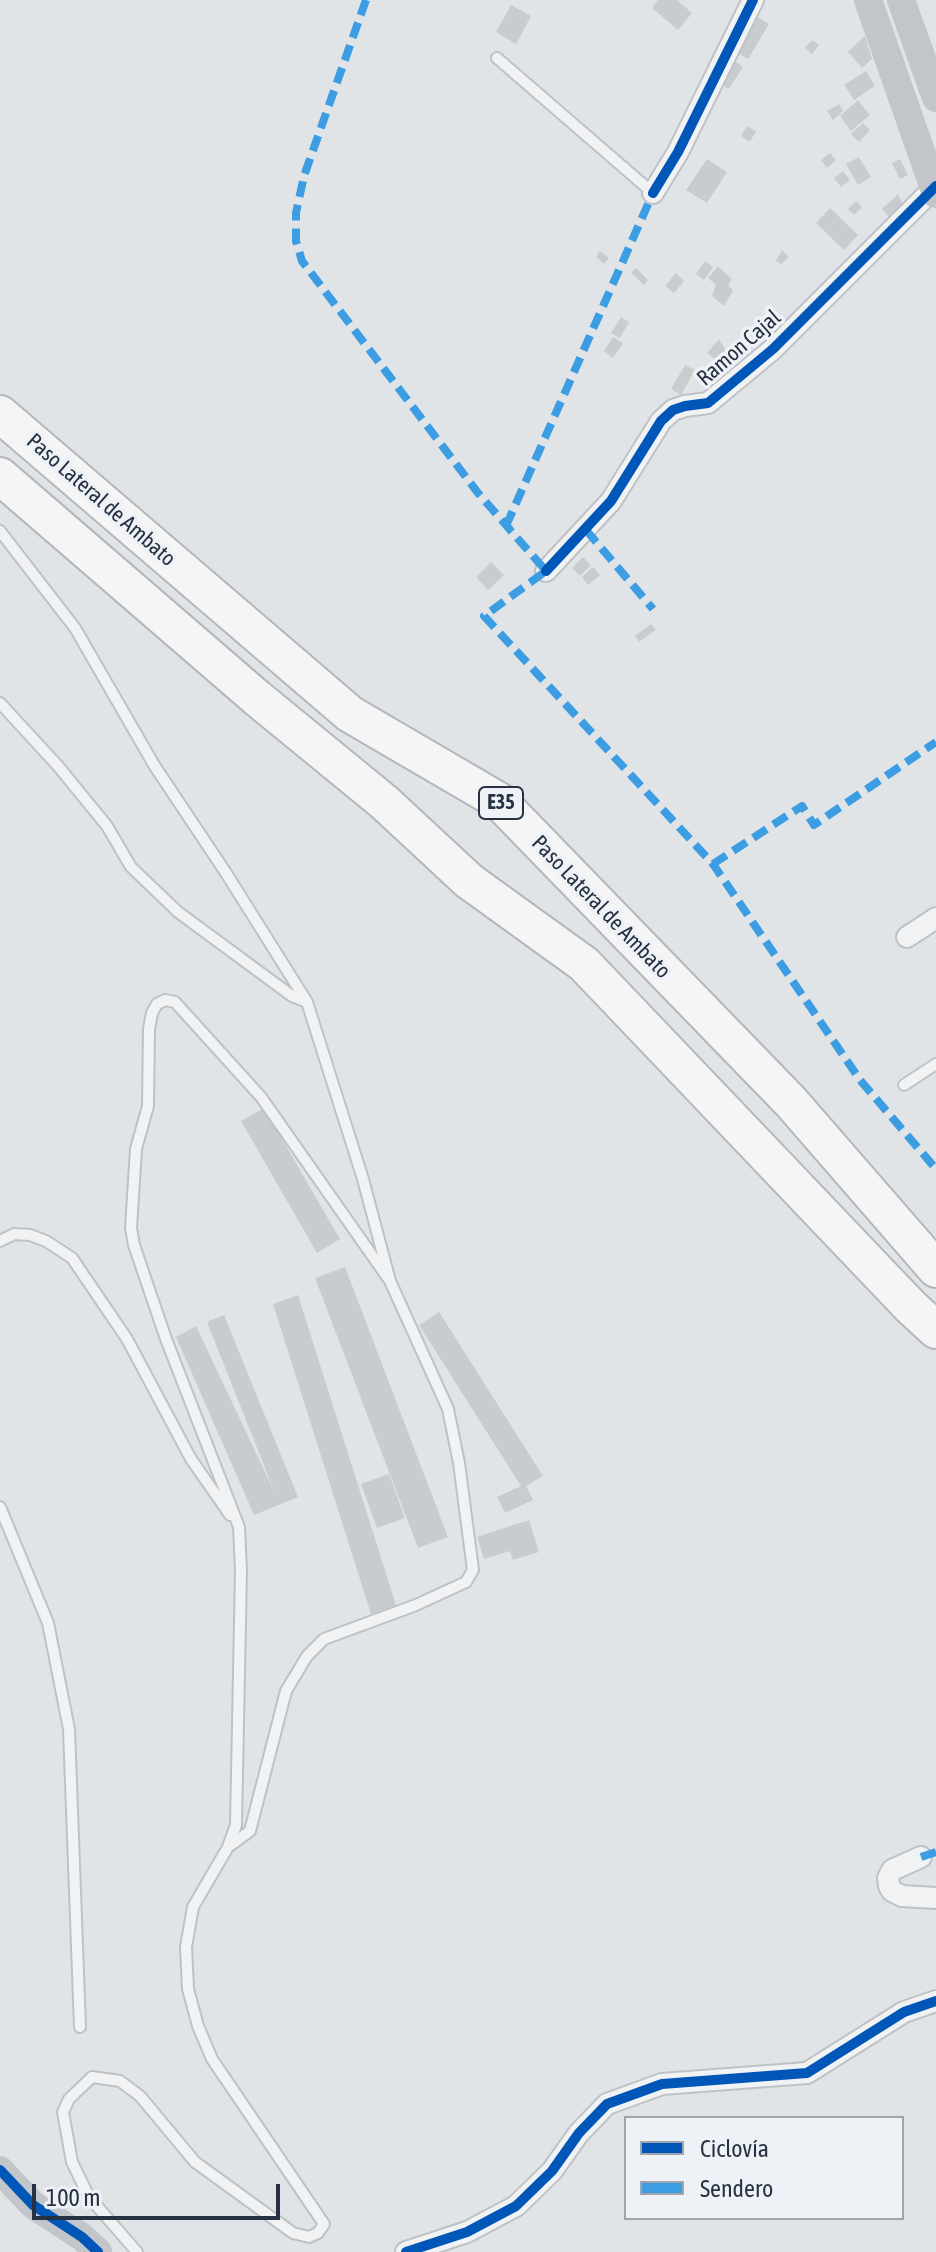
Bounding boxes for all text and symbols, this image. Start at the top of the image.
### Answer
street label: Ramon Cajal [692,304,786,392]
street label: Paso Lateral de Ambato [21,428,181,572]
road number: E35 [479,787,523,819]
street label: Paso Lateral de Ambato [526,830,676,984]
legend [624,2116,904,2220]
text: Ciclovía [700,2135,769,2162]
scale bar [36,2168,284,2218]
text: Sendero [700,2175,773,2202]
text: 100 m [46,2184,100,2211]

